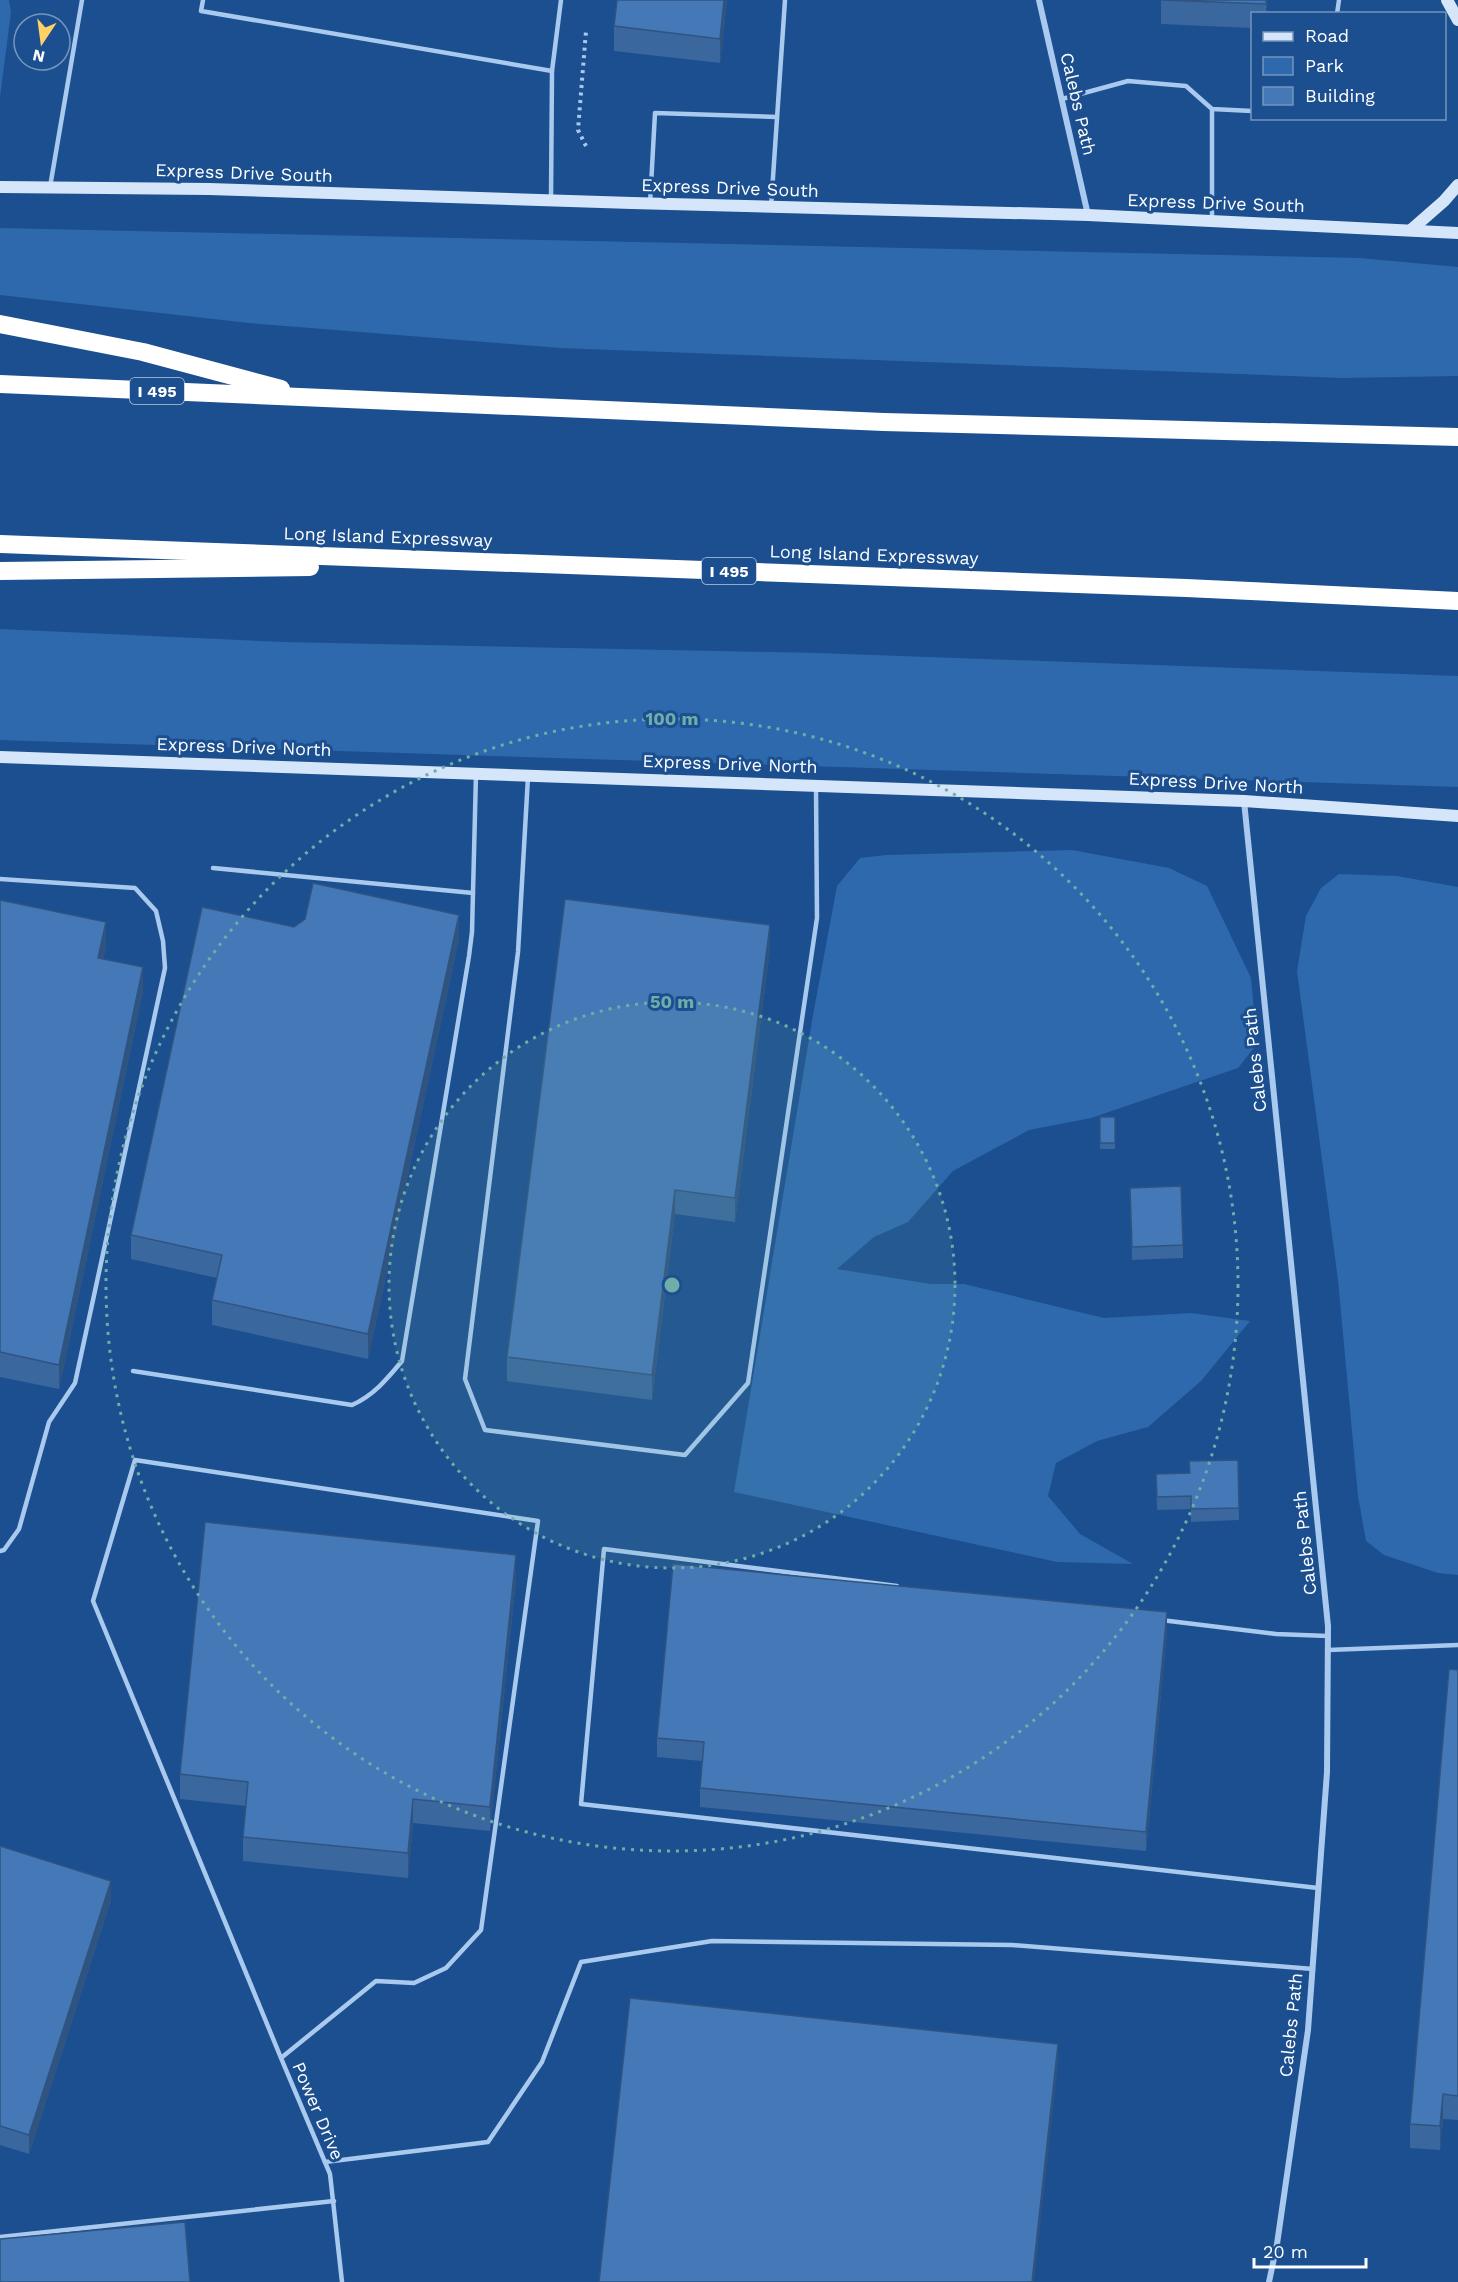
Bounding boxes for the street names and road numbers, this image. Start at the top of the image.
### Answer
street label: Calebs Path [1056,50,1101,157]
street label: Express Drive South [155,159,333,186]
street label: Express Drive South [641,174,819,201]
street label: Express Drive South [1127,189,1305,216]
road number: I 495 [130,378,184,404]
street label: Long Island Expressway [283,522,494,551]
street label: Long Island Expressway [769,540,980,569]
road number: I 495 [702,558,756,584]
street label: Express Drive North [156,733,332,760]
street label: Express Drive North [642,750,818,777]
street label: Express Drive North [1128,767,1304,798]
street label: Calebs Path [1239,1007,1270,1113]
street label: Calebs Path [1289,1490,1320,1596]
street label: Calebs Path [1275,1972,1306,2078]
street label: Power Drive [288,2059,349,2163]

